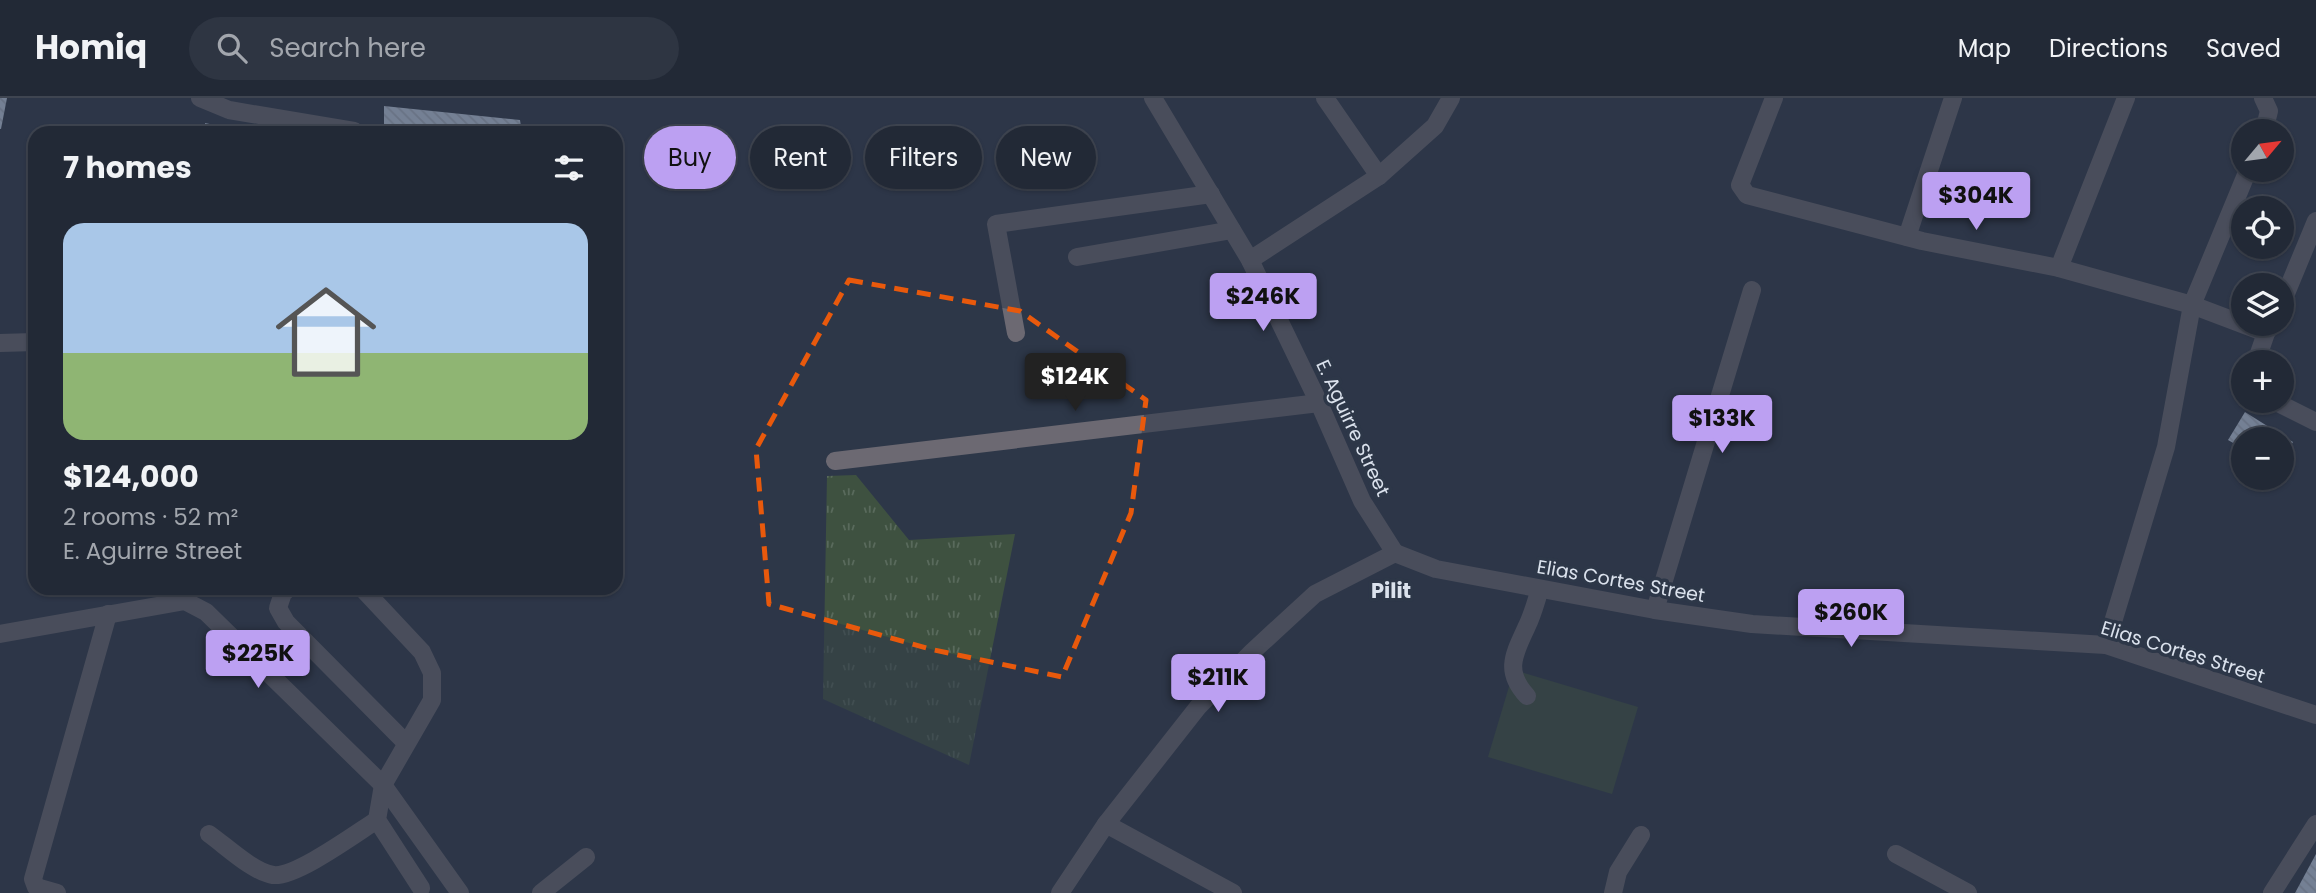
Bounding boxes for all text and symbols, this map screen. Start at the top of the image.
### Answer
search box [189,17,679,80]
text: Homiq [35,24,147,71]
icon: search [213,29,251,67]
text: Search here [269,30,426,66]
text: Map [1958,32,2011,65]
text: Directions [2049,32,2168,65]
text: Saved [2206,32,2281,65]
north arrow [2231,119,2294,182]
map controls [2231,119,2294,490]
chip: Buy [644,126,736,189]
chip: Rent [750,126,851,189]
chip: Filters [865,126,982,189]
chip: New [996,126,1096,189]
text: 7 homes [63,146,192,189]
icon: filters [550,149,588,187]
pin: $304K [1927,172,2025,232]
text: $304K [1938,179,2014,211]
button: locate [2231,196,2294,259]
icon: home [263,269,389,395]
button: layers [2231,273,2294,336]
pin: $246K [1214,274,1312,333]
text: $246K [1226,280,1300,312]
button: + [2231,350,2294,413]
pin: $124K [1026,354,1124,413]
street label: E. Aguirre Street [1309,355,1397,501]
text: $124K [1041,360,1109,392]
pin: $133K [1673,396,1771,455]
text: $133K [1688,402,1756,434]
button: − [2231,427,2294,490]
text: $124,000 [63,455,199,498]
text: 2 rooms · 52 m² [63,501,238,533]
text: E. Aguirre Street [63,535,242,567]
street label: Elias Cortes Street [1535,553,1707,609]
district label: Pilit [1371,576,1411,605]
pin: $260K [1802,589,1900,649]
text: $260K [1814,596,1888,628]
street label: Elias Cortes Street [2098,614,2268,690]
pin: $225K [209,630,307,690]
text: $225K [222,637,294,669]
pin: $211K [1169,654,1267,714]
text: $211K [1187,661,1249,693]

